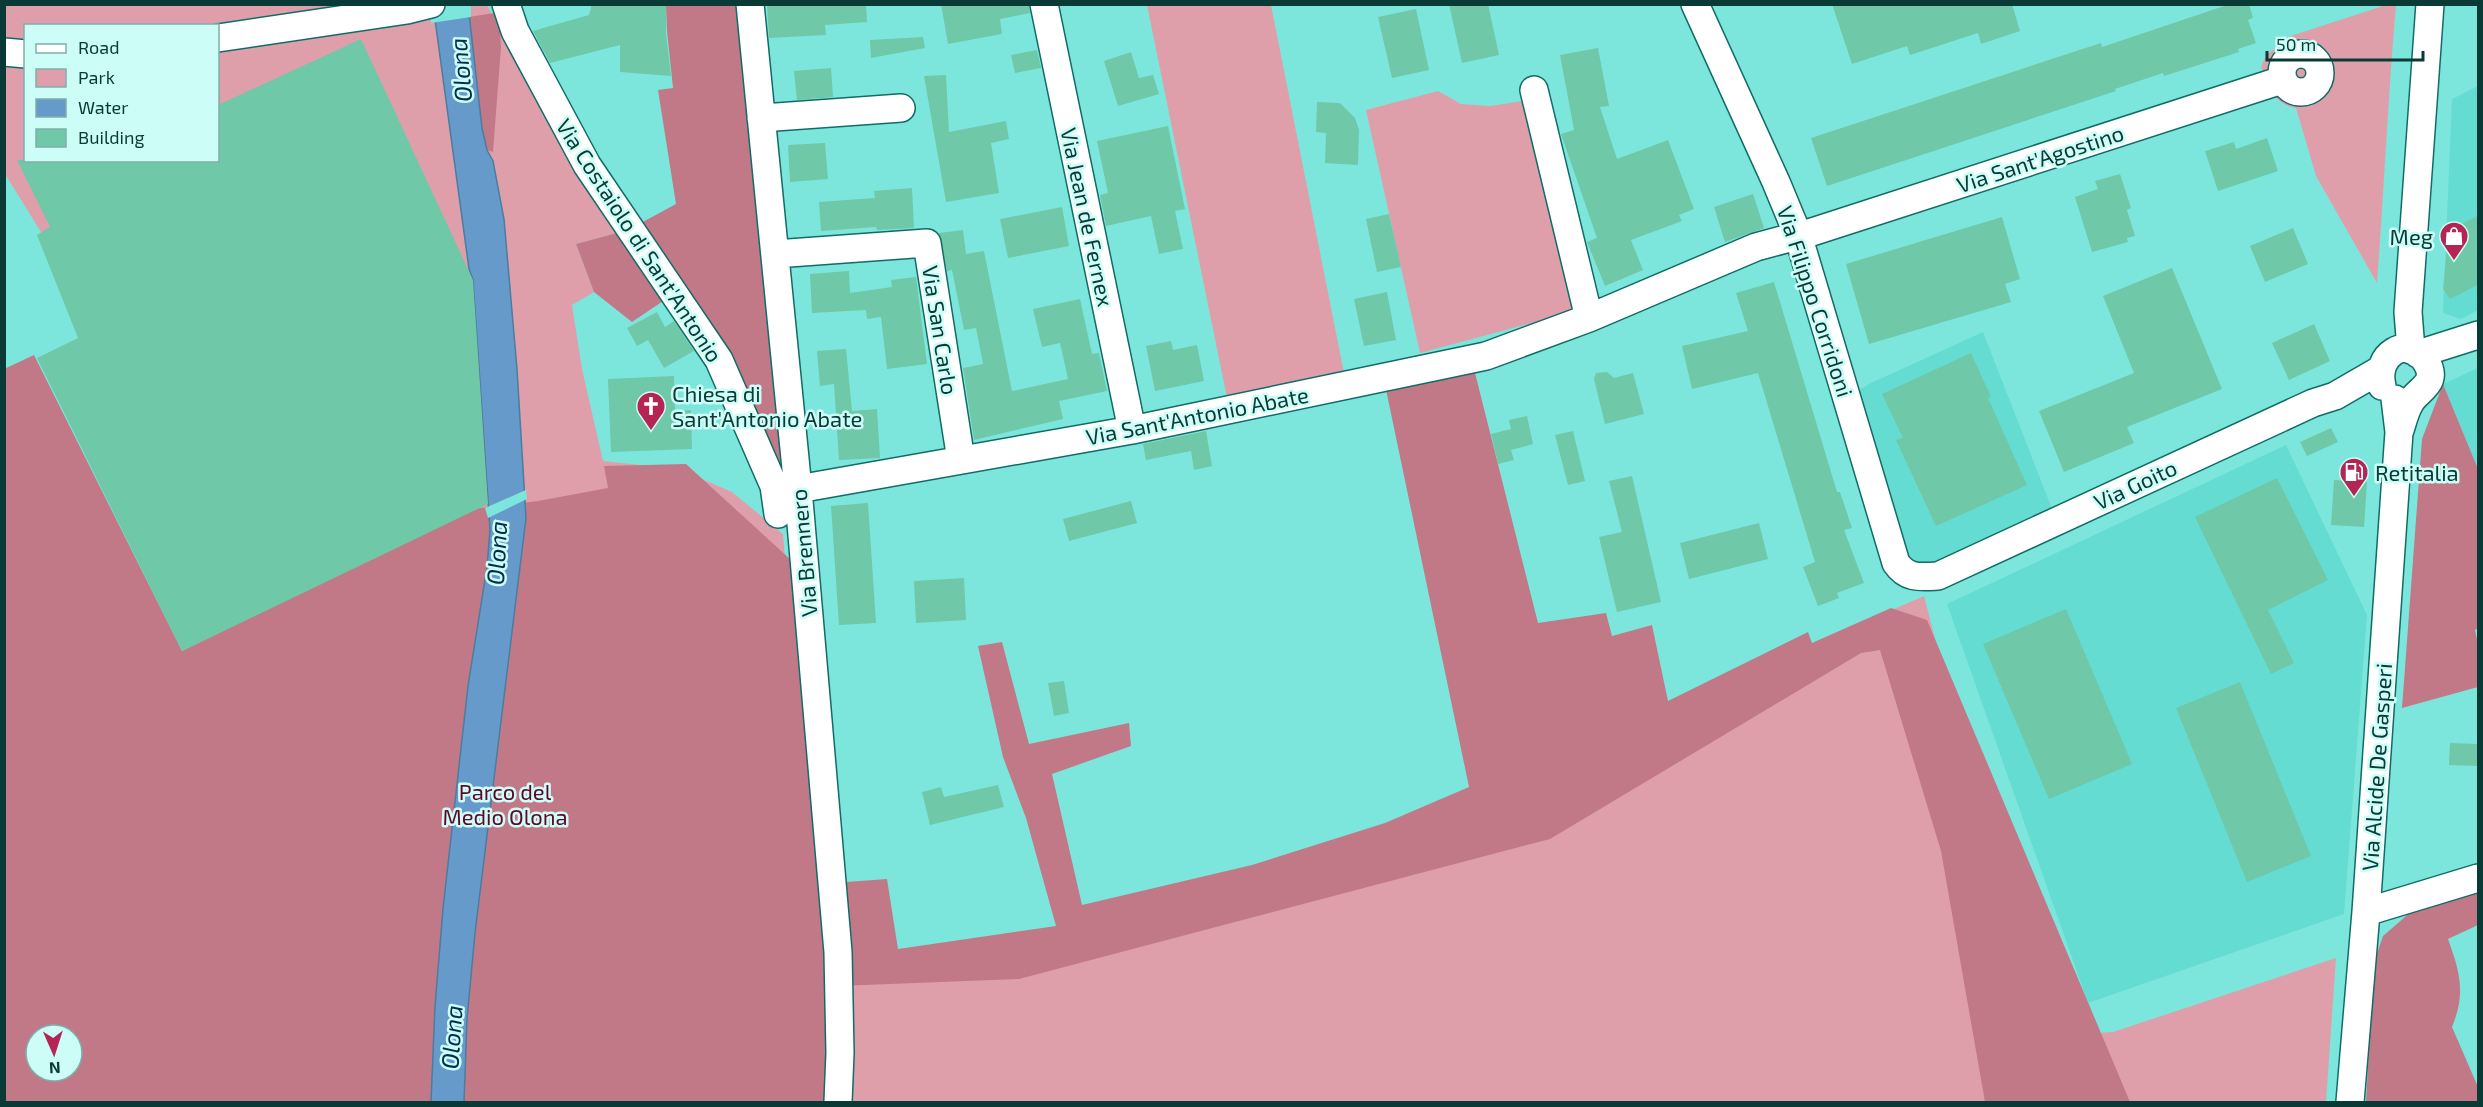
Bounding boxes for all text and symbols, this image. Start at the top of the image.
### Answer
legend [24,24,219,162]
scale bar [2267,24,2423,62]
text: 50 m [2276,33,2316,55]
text: Road [78,36,119,58]
water label: Olona [443,37,477,103]
text: Park [78,66,115,88]
text: Water [78,96,128,118]
street label: Via Costaiolo di Sant'Antonio [552,113,728,367]
street label: Via Sant'Agostino [1953,119,2127,197]
street label: Via Jean de Fernex [1056,125,1120,309]
text: Building [78,126,145,148]
street label: Via Filippo Corridoni [1773,202,1859,400]
shop icon: Meg [2438,220,2470,262]
place label: Meg [2390,223,2433,249]
street label: Via San Carlo [918,264,964,396]
place label: Chiesa di Sant'Antonio Abate [672,380,862,431]
street label: Via Sant'Antonio Abate [1084,381,1310,449]
church icon: Chiesa di Sant'Antonio Abate [635,390,667,432]
street label: Via Goito [2089,454,2181,514]
fuel station icon: Retitalia [2338,456,2370,498]
place label: Retitalia [2375,459,2459,485]
street label: Via Brennero [784,488,822,618]
water label: Olona [480,520,512,586]
street label: Via Alcide De Gasperi [2356,662,2396,872]
park label: Parco del Medio Olona [442,778,568,829]
water label: Olona [434,1004,468,1070]
north arrow [24,1023,84,1083]
text: N [49,1059,61,1078]

